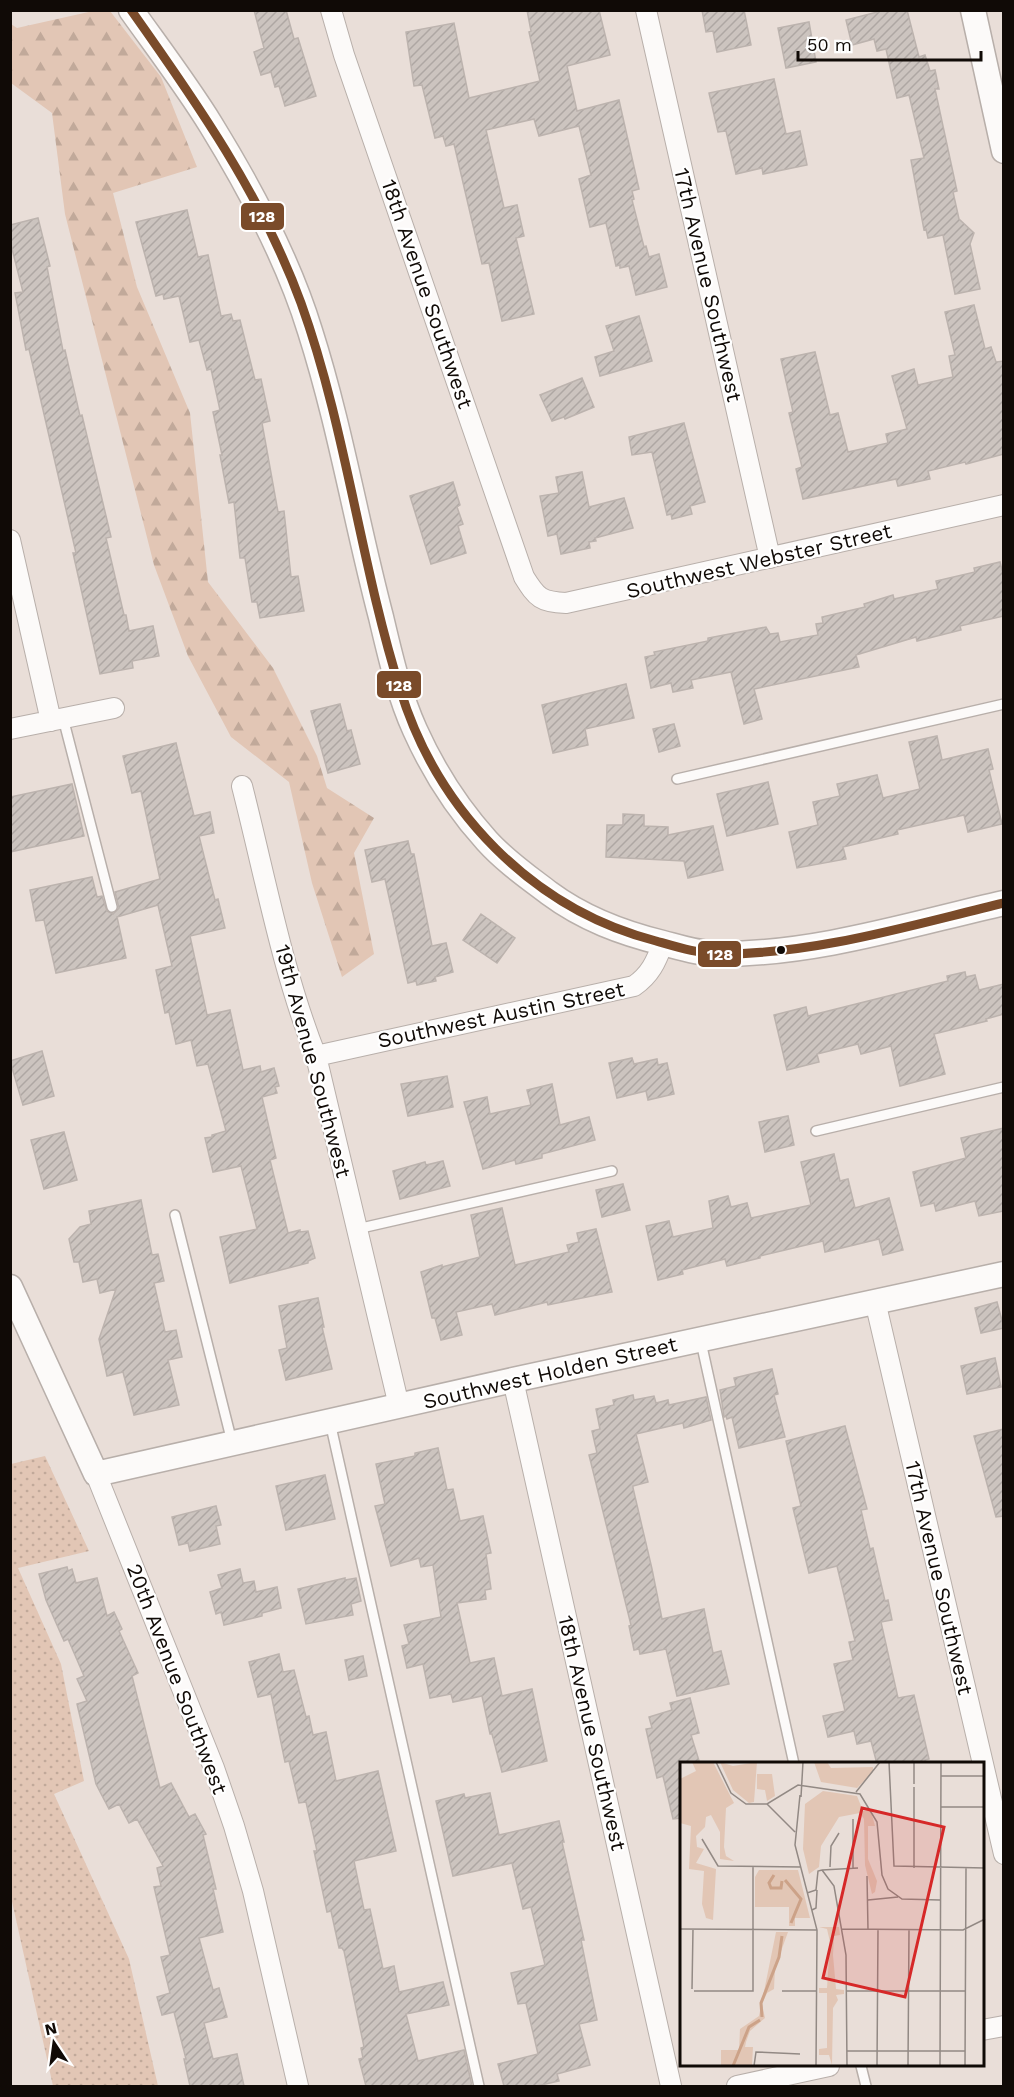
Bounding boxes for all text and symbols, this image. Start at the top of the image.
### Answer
scale bar [798,24,981,62]
text: 50 m [807,34,852,55]
street label: 17th Avenue Southwest [669,165,748,405]
street label: 18th Avenue Southwest [376,176,479,412]
line badge: 128 [240,202,285,231]
text: 128 [249,207,275,226]
street label: Southwest Webster Street [624,518,894,603]
line badge: 128 [376,670,422,699]
text: 128 [386,676,412,695]
line badge: 128 [697,940,742,968]
street label: 19th Avenue Southwest [270,941,357,1180]
unlabelled marker [775,944,787,956]
text: 128 [707,945,733,964]
street label: Southwest Austin Street [375,976,627,1053]
street label: Southwest Holden Street [420,1331,680,1414]
street label: 17th Avenue Southwest [900,1458,979,1698]
street label: 20th Avenue Southwest [122,1560,233,1798]
street label: 18th Avenue Southwest [553,1613,632,1853]
inset map [680,1762,984,2067]
north arrow [24,2013,84,2073]
text: N [43,2018,59,2039]

